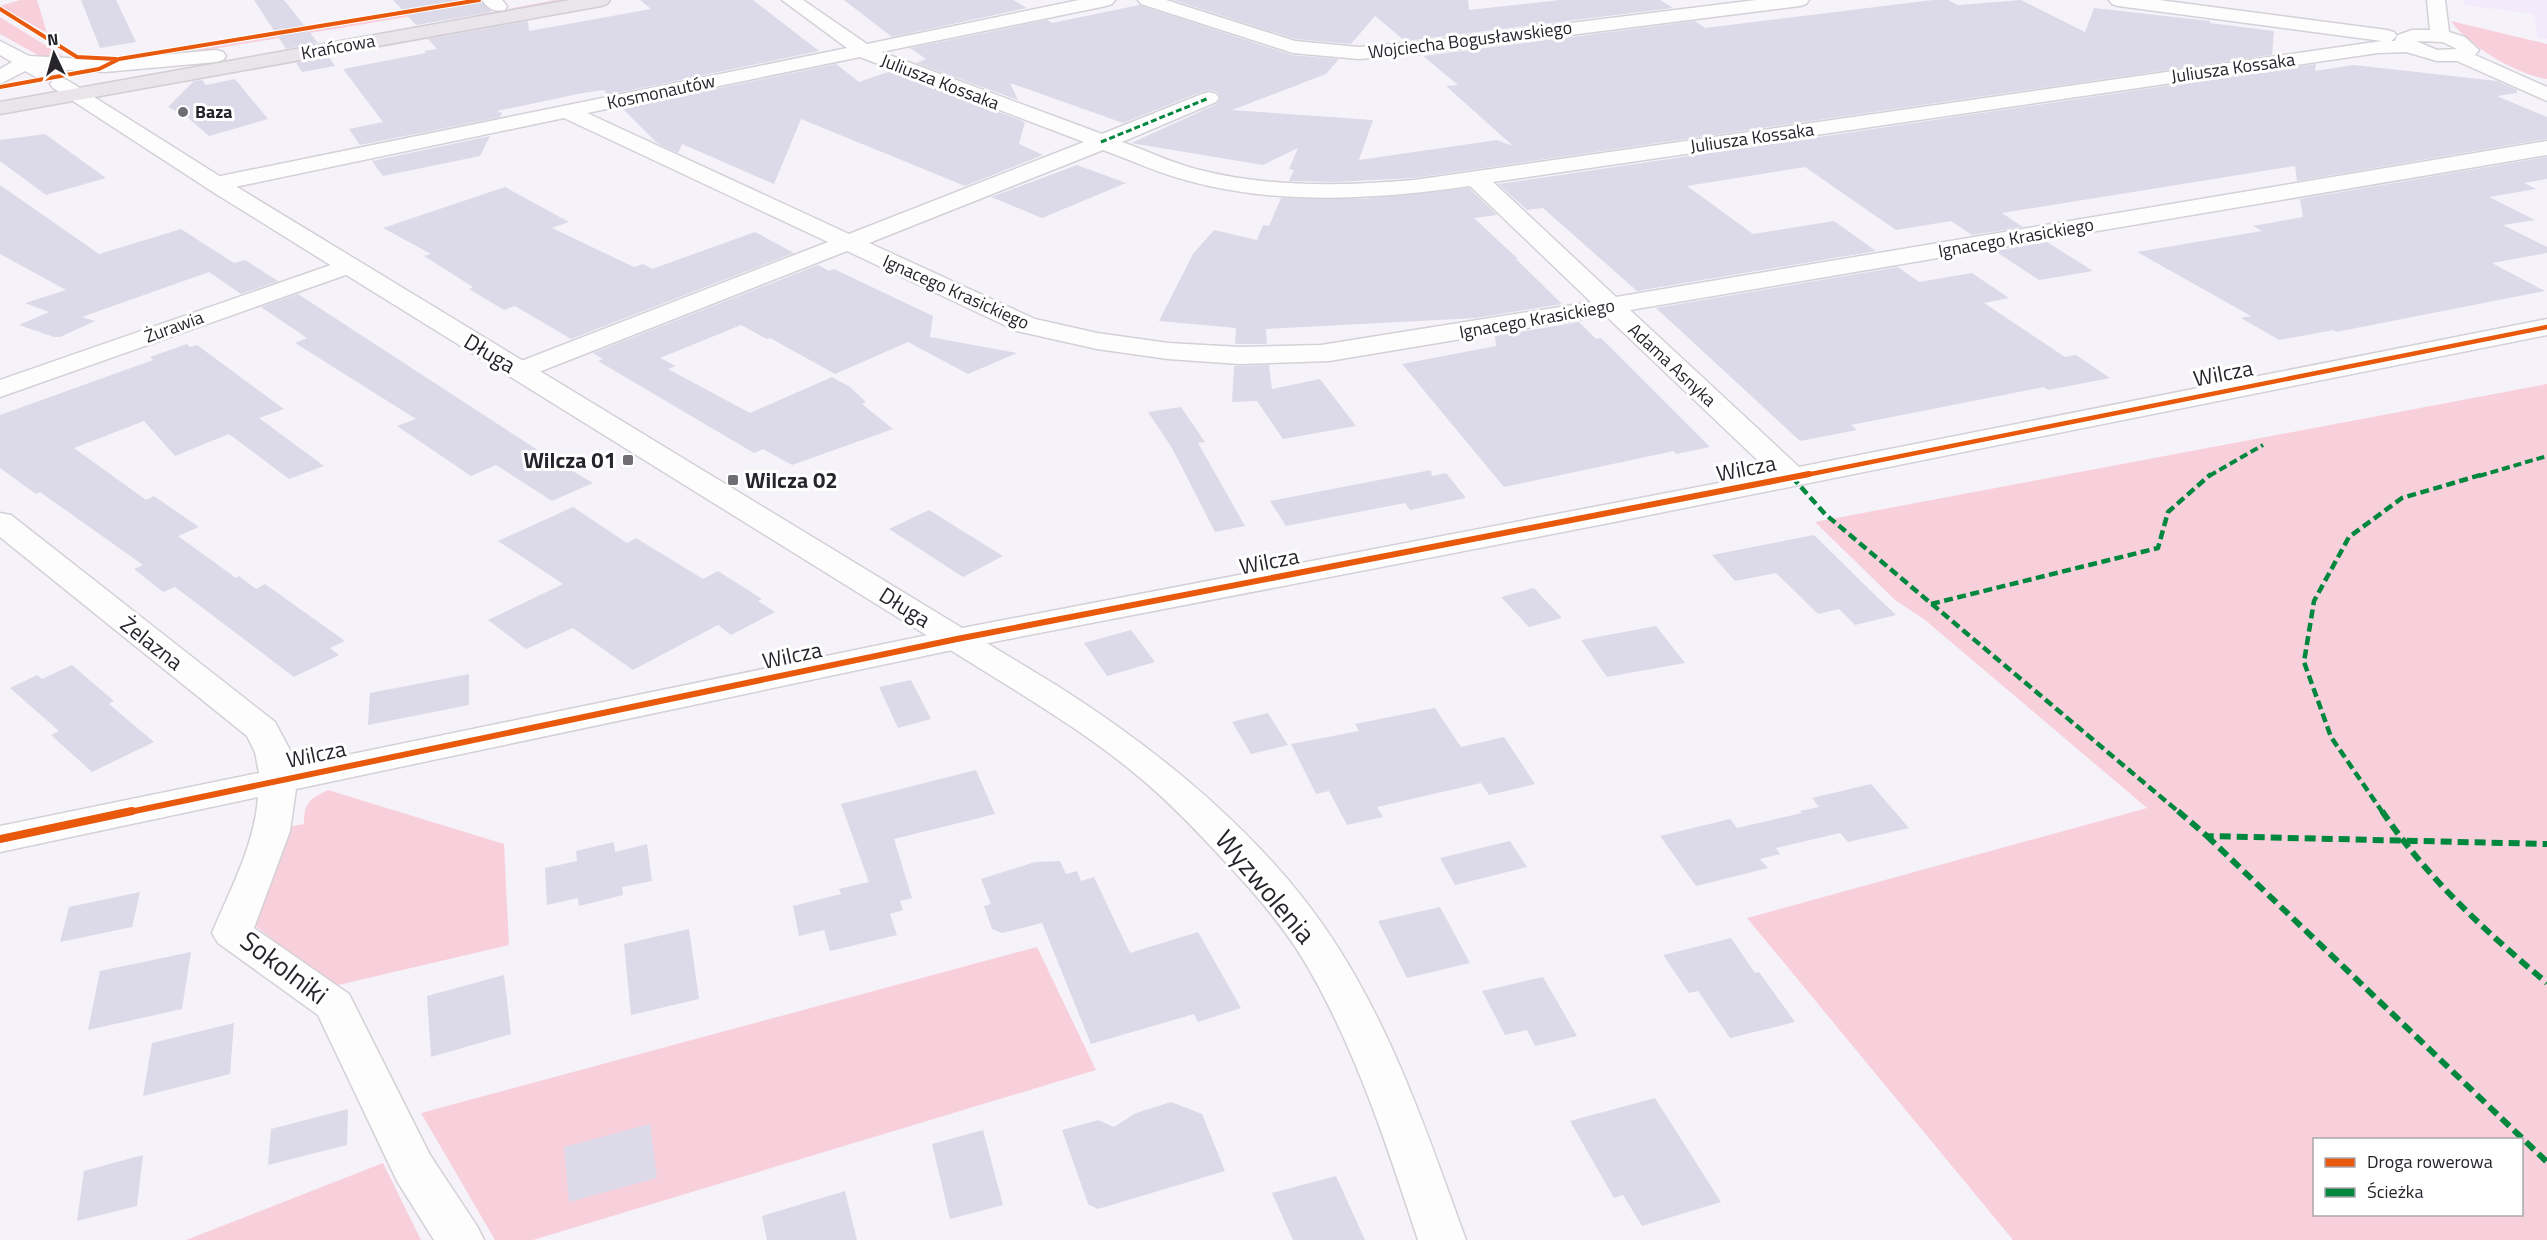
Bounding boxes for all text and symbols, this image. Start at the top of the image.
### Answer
street label: Wojciecha Bogusławskiego [1366,14,1573,65]
north arrow [24,24,84,84]
text: N [46,27,59,51]
street label: Krańcowa [299,27,377,66]
street label: Juliusza Kossaka [2169,45,2297,90]
street label: Juliusza Kossaka [877,47,1003,116]
street label: Kosmonautów [604,67,718,116]
place label: Baza [195,98,233,125]
marker: Baza [176,105,190,119]
street label: Juliusza Kossaka [1688,115,1816,160]
street label: Ignacego Krasickiego [1936,211,2096,264]
street label: Ignacego Krasickiego [879,247,1034,336]
street label: Ignacego Krasickiego [1457,292,1617,345]
street label: Żurawia [141,303,207,350]
street label: Adama Asnyka [1622,317,1723,413]
street label: Długa [458,324,522,382]
street label: Wilcza [2190,351,2256,395]
place label: Wilcza 01 [523,443,616,477]
street label: Wilcza [1713,446,1779,490]
marker: Wilcza 01 [621,453,635,467]
place label: Wilcza 02 [745,463,838,497]
marker: Wilcza 02 [726,473,740,487]
street label: Wilcza [1236,539,1302,583]
street label: Długa [873,578,937,636]
street label: Żelazna [113,608,191,678]
street label: Wilcza [759,632,825,678]
street label: Wilcza [283,731,349,777]
street label: Wyzwolenia [1206,820,1326,952]
street label: Sokolniki [232,920,338,1014]
legend [2313,1138,2523,1216]
text: Droga rowerowa [2367,1148,2493,1175]
text: Ścieżka [2367,1178,2423,1205]

